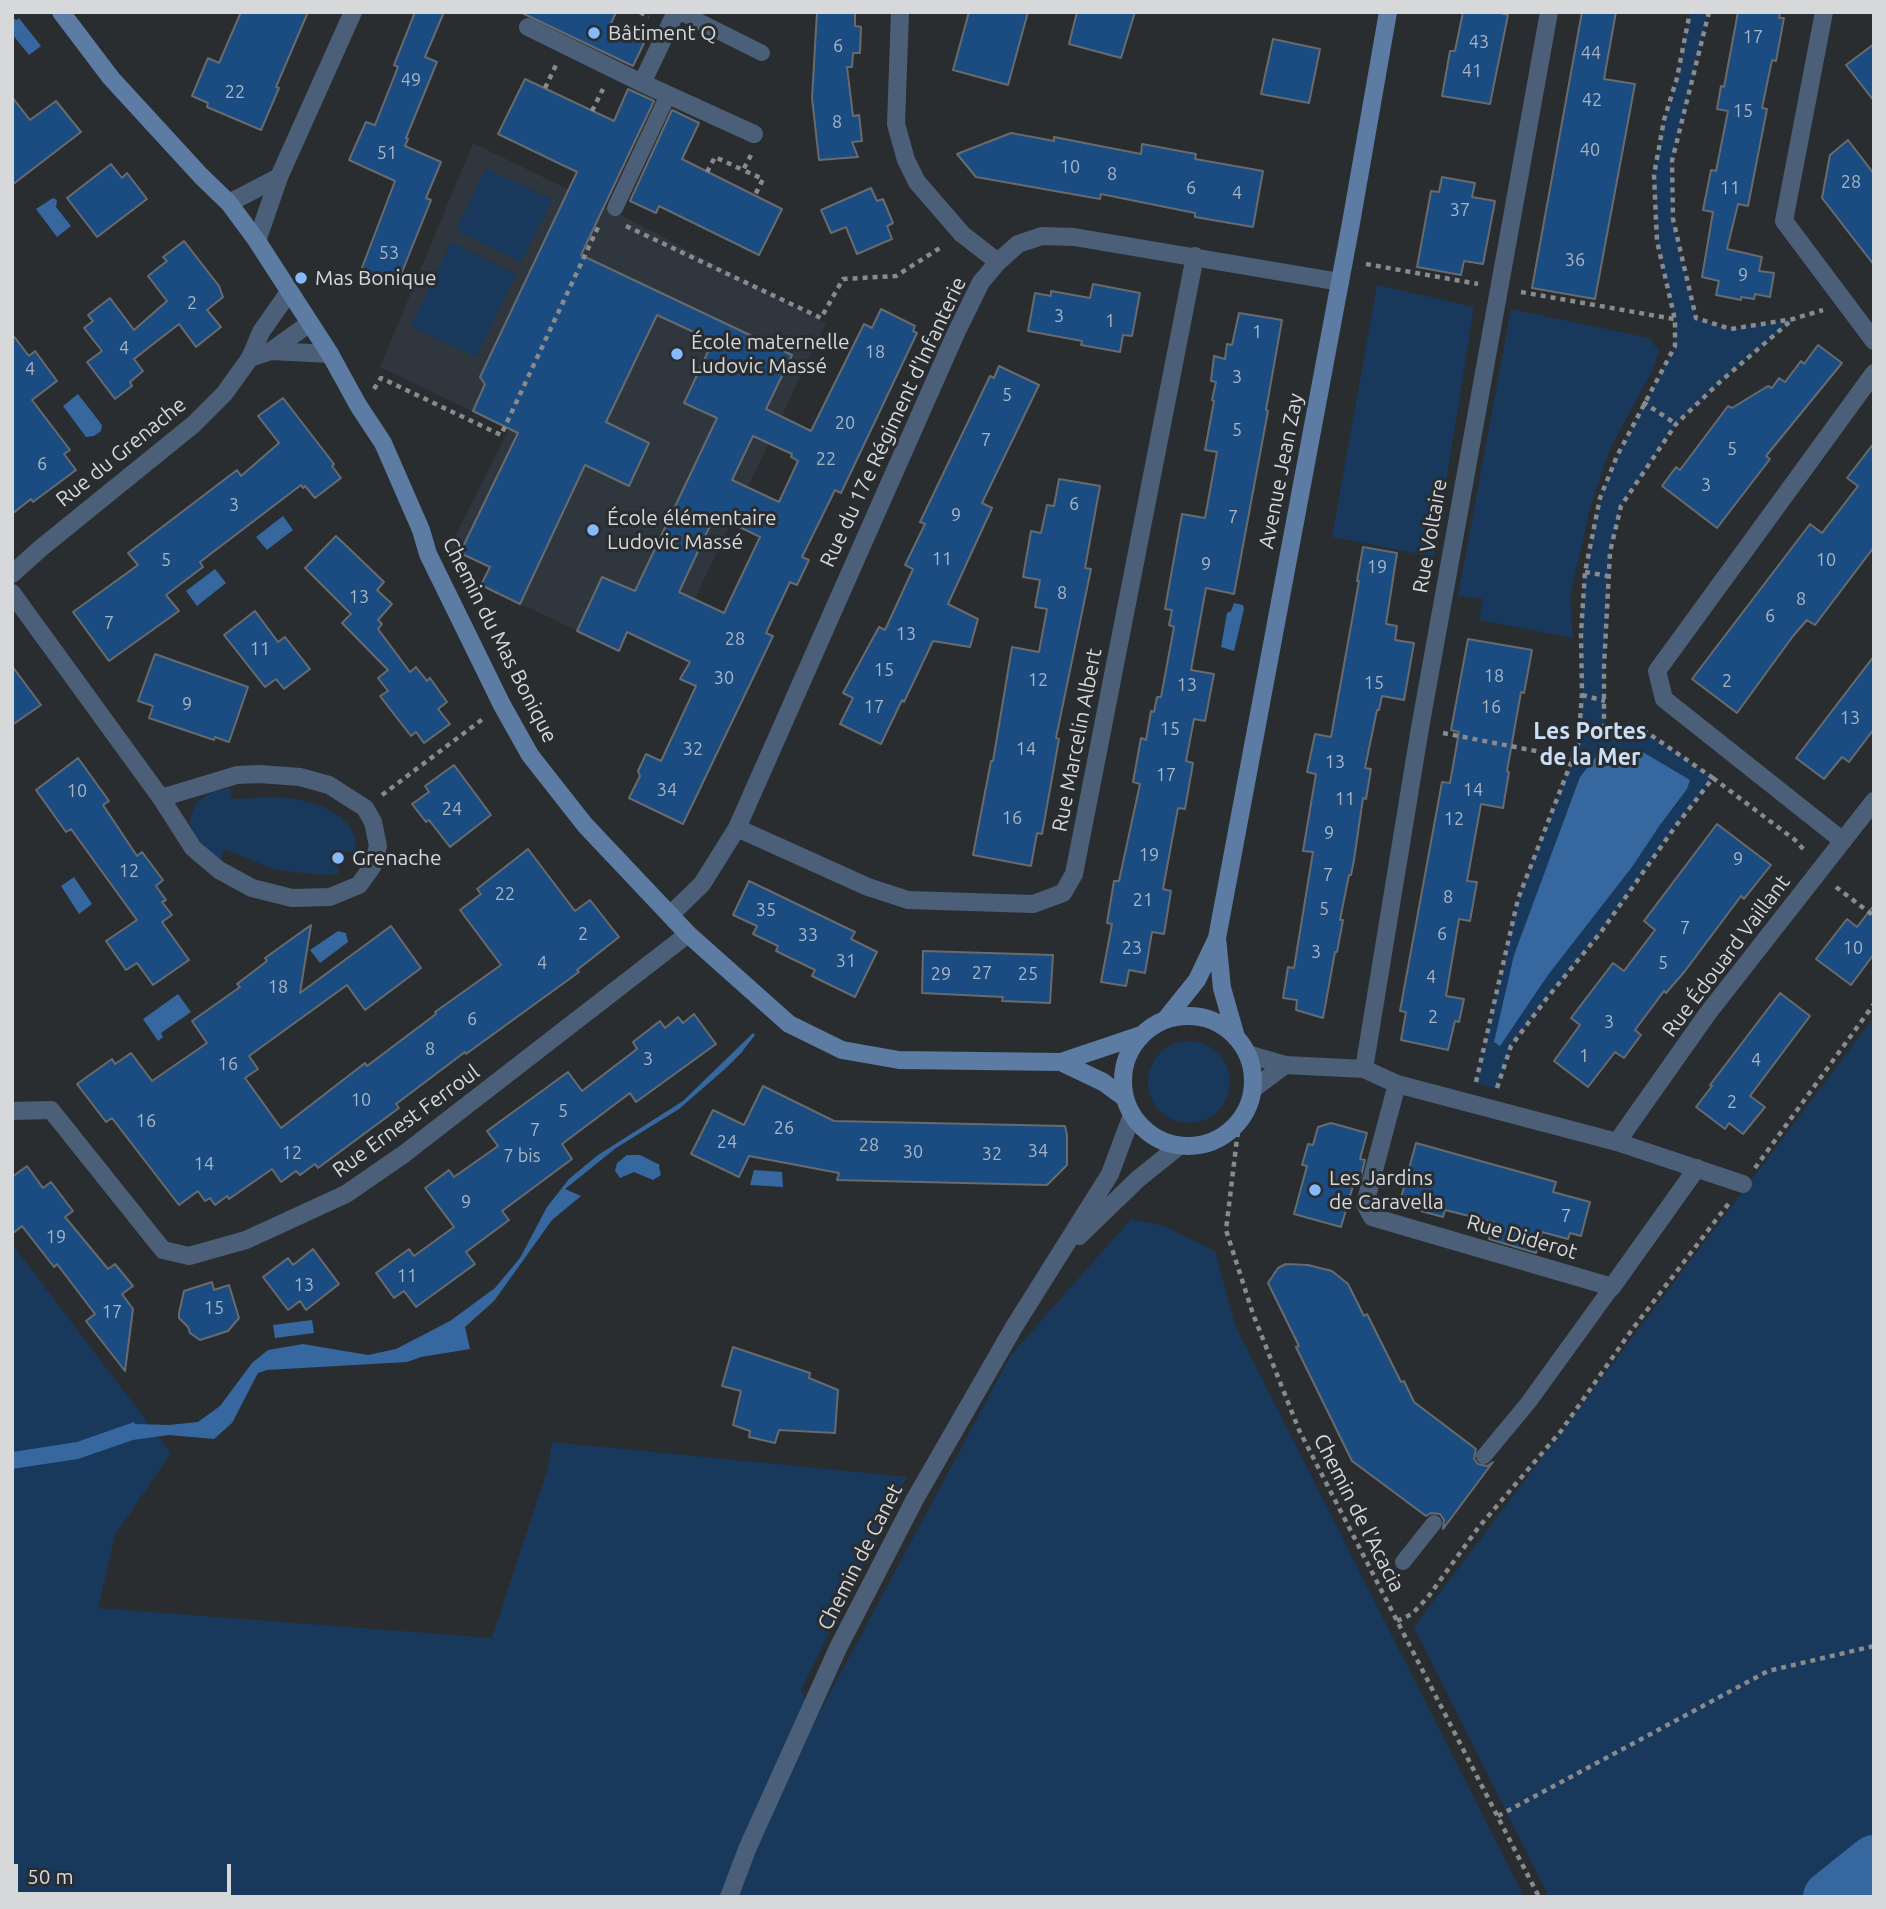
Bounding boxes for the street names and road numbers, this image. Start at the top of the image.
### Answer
street label: Rue du 17e Régiment d'Infanterie [815,273,971,571]
street label: Avenue Jean Zay [1254,391,1308,551]
street label: Rue du Grenache [51,392,191,512]
street label: Rue Voltaire [1408,477,1452,595]
street label: Chemin du Mas Bonique [437,533,563,747]
street label: Rue Marcelin Albert [1047,646,1107,834]
street label: Rue Édouard Vaillant [1657,870,1795,1042]
street label: Rue Ernest Ferroul [328,1059,484,1183]
street label: Rue Diderot [1464,1209,1580,1265]
street label: Chemin de l'Acacia [1308,1430,1410,1596]
street label: Chemin de Canet [812,1480,908,1634]

